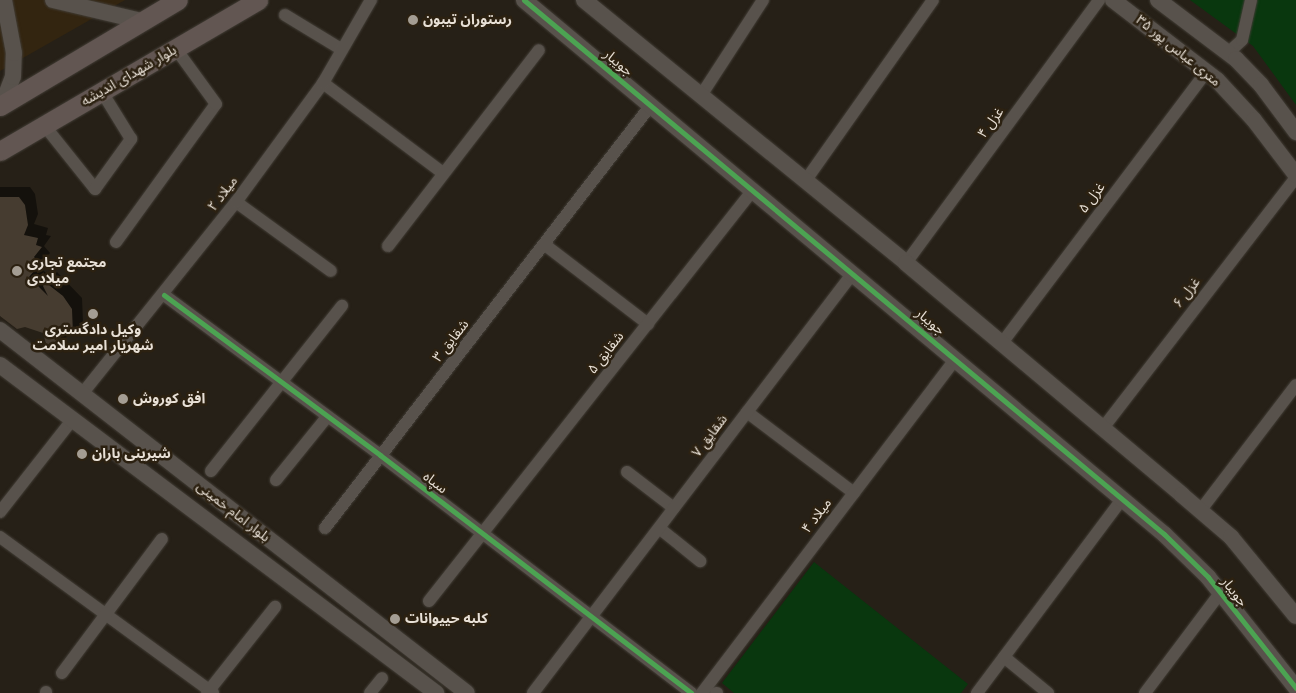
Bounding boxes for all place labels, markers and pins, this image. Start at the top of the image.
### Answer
place label: رستوران تیبون [423,12,512,28]
marker: رستوران تیبون [407,14,419,26]
place label: مجتمع تجاری میلادی [27,255,106,288]
marker: مجتمع تجاری میلادی [11,265,23,277]
marker: وکیل دادگستری شهریار امیر سلامت [87,308,99,320]
place label: وکیل دادگستری شهریار امیر سلامت [33,322,153,354]
place label: افق کوروش [133,391,205,407]
marker: افق کوروش [117,393,129,405]
place label: شیرینی باران [92,446,171,462]
marker: شیرینی باران [76,448,88,460]
place label: کلبه حییوانات [405,611,488,627]
marker: کلبه حییوانات [389,613,401,625]

